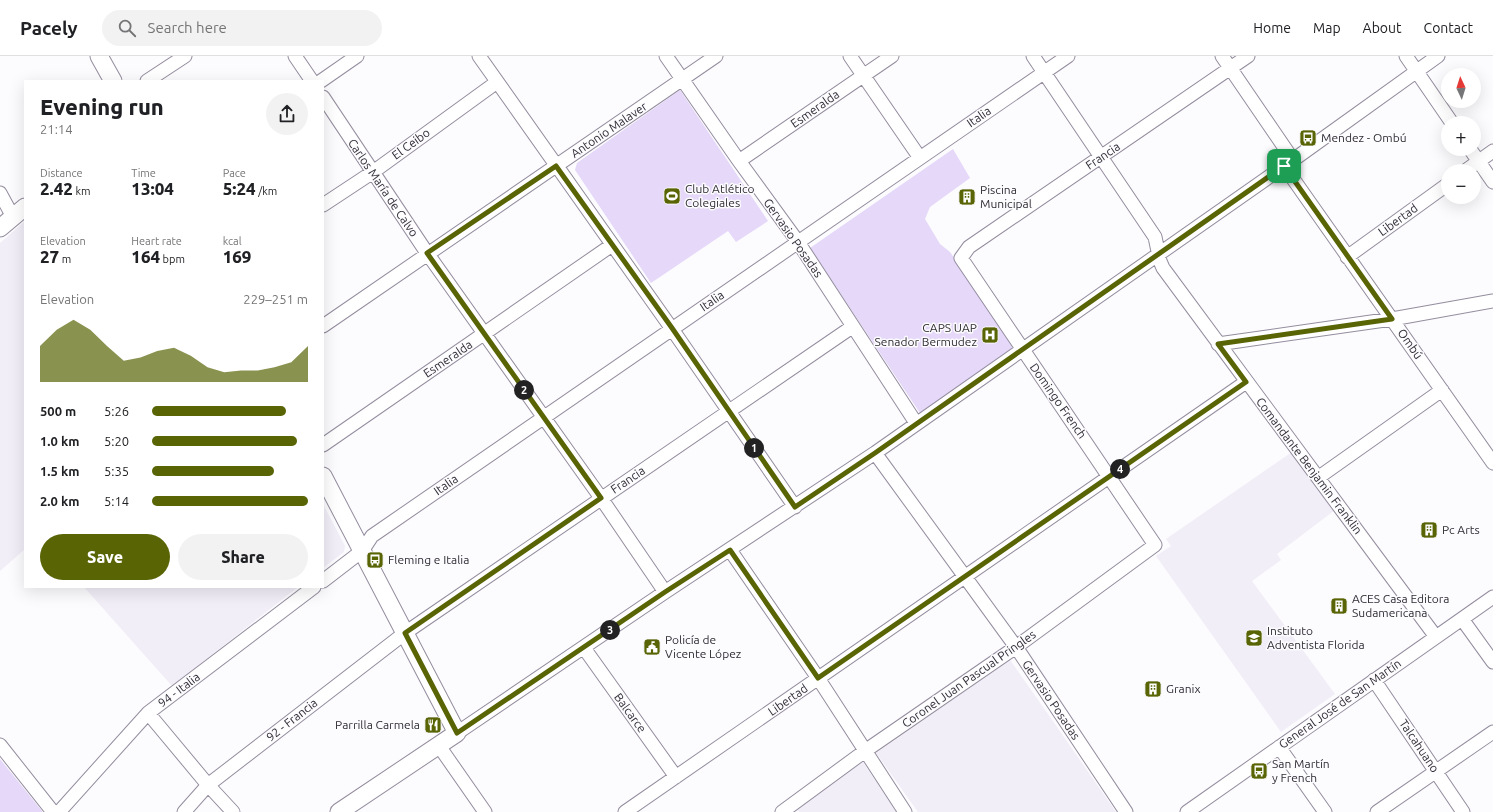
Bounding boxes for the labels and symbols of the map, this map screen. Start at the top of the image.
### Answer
north arrow [1441,68,1481,108]
street label: Esmeralda [788,87,841,130]
street label: Antonio Malaver [568,99,650,160]
street label: Italia [964,104,993,129]
street label: El Ceibo [389,126,432,162]
bus stop icon: Mendez - Ombú [1298,128,1318,148]
place label: Mendez - Ombú [1321,131,1407,144]
street label: Carlos María de Calvo [346,136,421,239]
street label: Francia [1083,139,1122,172]
pin [1267,149,1301,183]
place label: Club Atlético Colegiales [685,182,755,209]
place label: Piscina Municipal [980,183,1032,210]
sports icon: Club Atlético Colegiales [662,186,682,206]
building icon: Piscina Municipal [957,187,977,207]
street label: Gervasio Posadas [761,196,825,280]
street label: Libertad [1376,201,1420,238]
street label: Italia [697,288,726,313]
place label: CAPS UAP Senador Bermudez [875,321,977,348]
hospital icon: CAPS UAP Senador Bermudez [980,325,1000,345]
street label: Ombú [1395,326,1425,361]
street label: Esmeralda [421,338,475,380]
street label: Domingo French [1028,361,1089,441]
pin: 2 [514,380,534,400]
street label: Comandante Benjamin Franklin [1254,395,1365,537]
pin: 1 [744,438,764,458]
pin: 4 [1110,459,1130,479]
street label: Francia [608,463,647,496]
street label: Italia [431,472,460,497]
building icon: Pc Arts [1419,520,1439,540]
place label: Pc Arts [1442,523,1480,536]
bus stop icon: Fleming e Italia [365,550,385,570]
place label: Fleming e Italia [388,553,469,566]
place label: ACES Casa Editora Sudamericana [1352,592,1449,619]
building icon: ACES Casa Editora Sudamericana [1329,596,1349,616]
pin: 3 [600,620,620,640]
place label: Instituto Adventista Florida [1267,624,1365,651]
street label: Coronel Juan Pascual Pringles [899,627,1038,730]
school or university icon: Instituto Adventista Florida [1244,628,1264,648]
place label: Policía de Vicente López [665,633,742,660]
public building icon: Policía de Vicente López [642,637,662,657]
street label: General José de San Martín [1276,656,1403,751]
street label: Gervasio Posadas [1020,657,1083,742]
street label: 94 - Italia [155,670,202,709]
building icon: Granix [1143,679,1163,699]
street label: Libertad [766,681,810,718]
place label: Granix [1166,682,1201,695]
street label: Balcarce [612,691,649,735]
street label: 92 - Francia [264,696,320,743]
restaurant icon: Parrilla Carmela [423,715,443,735]
street label: Talcahuano [1397,717,1442,775]
place label: Parrilla Carmela [335,718,420,731]
place label: San Martín y French [1272,757,1330,784]
bus stop icon: San Martín y French [1249,761,1269,781]

